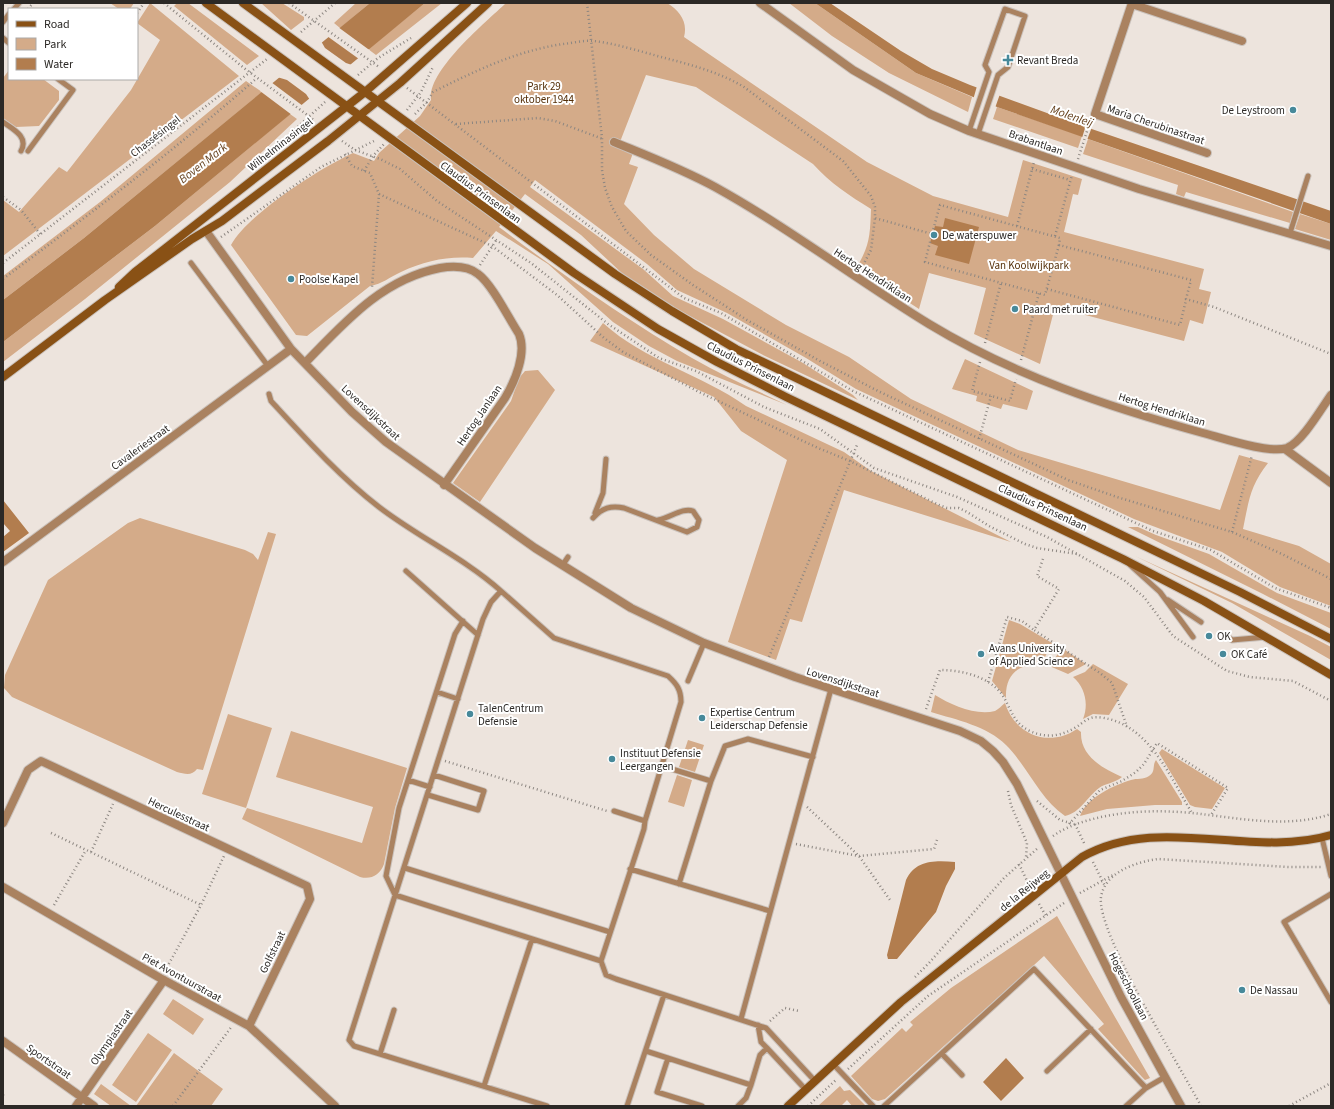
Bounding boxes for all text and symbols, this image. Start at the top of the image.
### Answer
legend [8,8,138,80]
text: Road [44,16,70,33]
text: Park [44,36,66,53]
place label: Revant Breda [1017,53,1078,68]
marker: Revant Breda [1002,54,1014,66]
text: Water [44,56,74,73]
park label: Park 29 oktober 1944 [514,79,575,107]
water label: Molenleij [1048,101,1096,132]
street label: Maria Cherubinastraat [1105,101,1207,148]
place label: De Leystroom [1222,103,1285,118]
marker: De Leystroom [1288,105,1298,115]
street label: Chassésingel [127,112,184,161]
street label: Wilhelminasingel [245,114,316,175]
street label: Brabantlaan [1007,126,1065,159]
water label: Boven Mark [175,139,231,188]
street label: Claudius Prinsenlaan [437,158,524,227]
place label: De waterspuwer [942,228,1016,243]
marker: De waterspuwer [929,230,939,240]
street label: Hertog Hendriklaan [831,245,915,306]
park label: Van Koolwijkpark [989,258,1069,273]
place label: Poolse Kapel [299,272,358,287]
marker: Poolse Kapel [286,274,296,284]
place label: Paard met ruiter [1023,302,1098,317]
marker: Paard met ruiter [1010,304,1020,314]
street label: Claudius Prinsenlaan [704,338,797,395]
street label: Lovensdijkstraat [338,381,404,444]
street label: Hertog Janlaan [453,382,505,449]
street label: Hertog Hendriklaan [1116,389,1207,430]
street label: Cavaleriestraat [108,421,173,474]
street label: Claudius Prinsenlaan [996,480,1090,535]
place label: OK [1217,629,1231,644]
marker: OK [1204,631,1214,641]
place label: Avans University of Applied Science [989,641,1074,669]
place label: OK Café [1231,647,1268,662]
marker: Avans University of Applied Science [976,649,986,659]
marker: OK Café [1218,649,1228,659]
street label: Lovensdijkstraat [805,664,881,701]
place label: TalenCentrum Defensie [478,701,543,729]
place label: Expertise Centrum Leiderschap Defensie [710,705,808,733]
marker: TalenCentrum Defensie [465,709,475,719]
marker: Expertise Centrum Leiderschap Defensie [697,713,707,723]
place label: Instituut Defensie Leergangen [620,746,701,774]
marker: Instituut Defensie Leergangen [607,754,617,764]
street label: Herculesstraat [145,794,212,835]
street label: de la Reijweg [996,865,1053,915]
street label: Golfstraat [256,928,289,976]
street label: Piet Avontuurstraat [139,949,225,1006]
street label: Hogeschoollaan [1105,950,1152,1023]
place label: De Nassau [1250,983,1298,998]
marker: De Nassau [1237,985,1247,995]
street label: Olympiastraat [87,1006,136,1068]
street label: Sportstraat [23,1040,74,1083]

